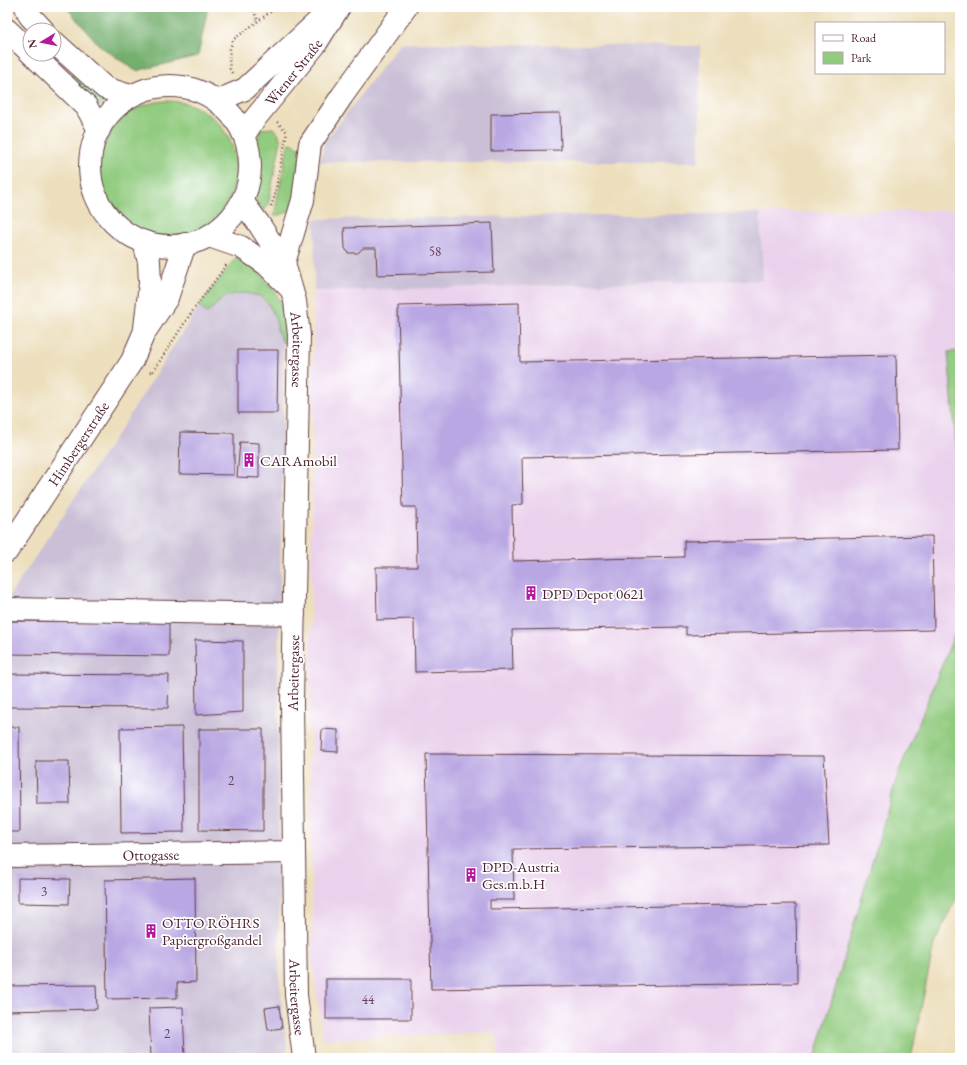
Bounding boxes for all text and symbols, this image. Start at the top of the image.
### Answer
north arrow [22,22,62,62]
legend [815,22,945,74]
text: Road [851,30,877,46]
street label: Wiener Straße [260,35,326,109]
text: N [24,38,40,49]
text: Park [851,50,872,66]
house number: 58 [429,243,441,260]
street label: Arbeitergasse [287,309,309,388]
street label: Himbergerstraße [43,397,113,489]
place label: CARAmobil [260,451,337,470]
building icon: CARAmobil [241,452,257,468]
place label: DPD Depot 0621 [542,584,645,603]
building icon: DPD Depot 0621 [523,585,539,601]
street label: Arbeitergasse [283,635,303,712]
house number: 2 [228,772,235,789]
street label: Ottogasse [123,844,179,864]
place label: DPD-Austria Ges.m.b.H [482,857,560,893]
building icon: DPD-Austria Ges.m.b.H [463,867,479,883]
house number: 3 [41,883,47,900]
place label: OTTO RÖHRS Papiergroßgandel [162,913,262,949]
building icon: OTTO RÖHRS Papiergroßgandel [143,923,159,939]
street label: Arbeitergasse [286,958,311,1036]
house number: 44 [362,991,375,1008]
house number: 2 [164,1025,171,1042]

